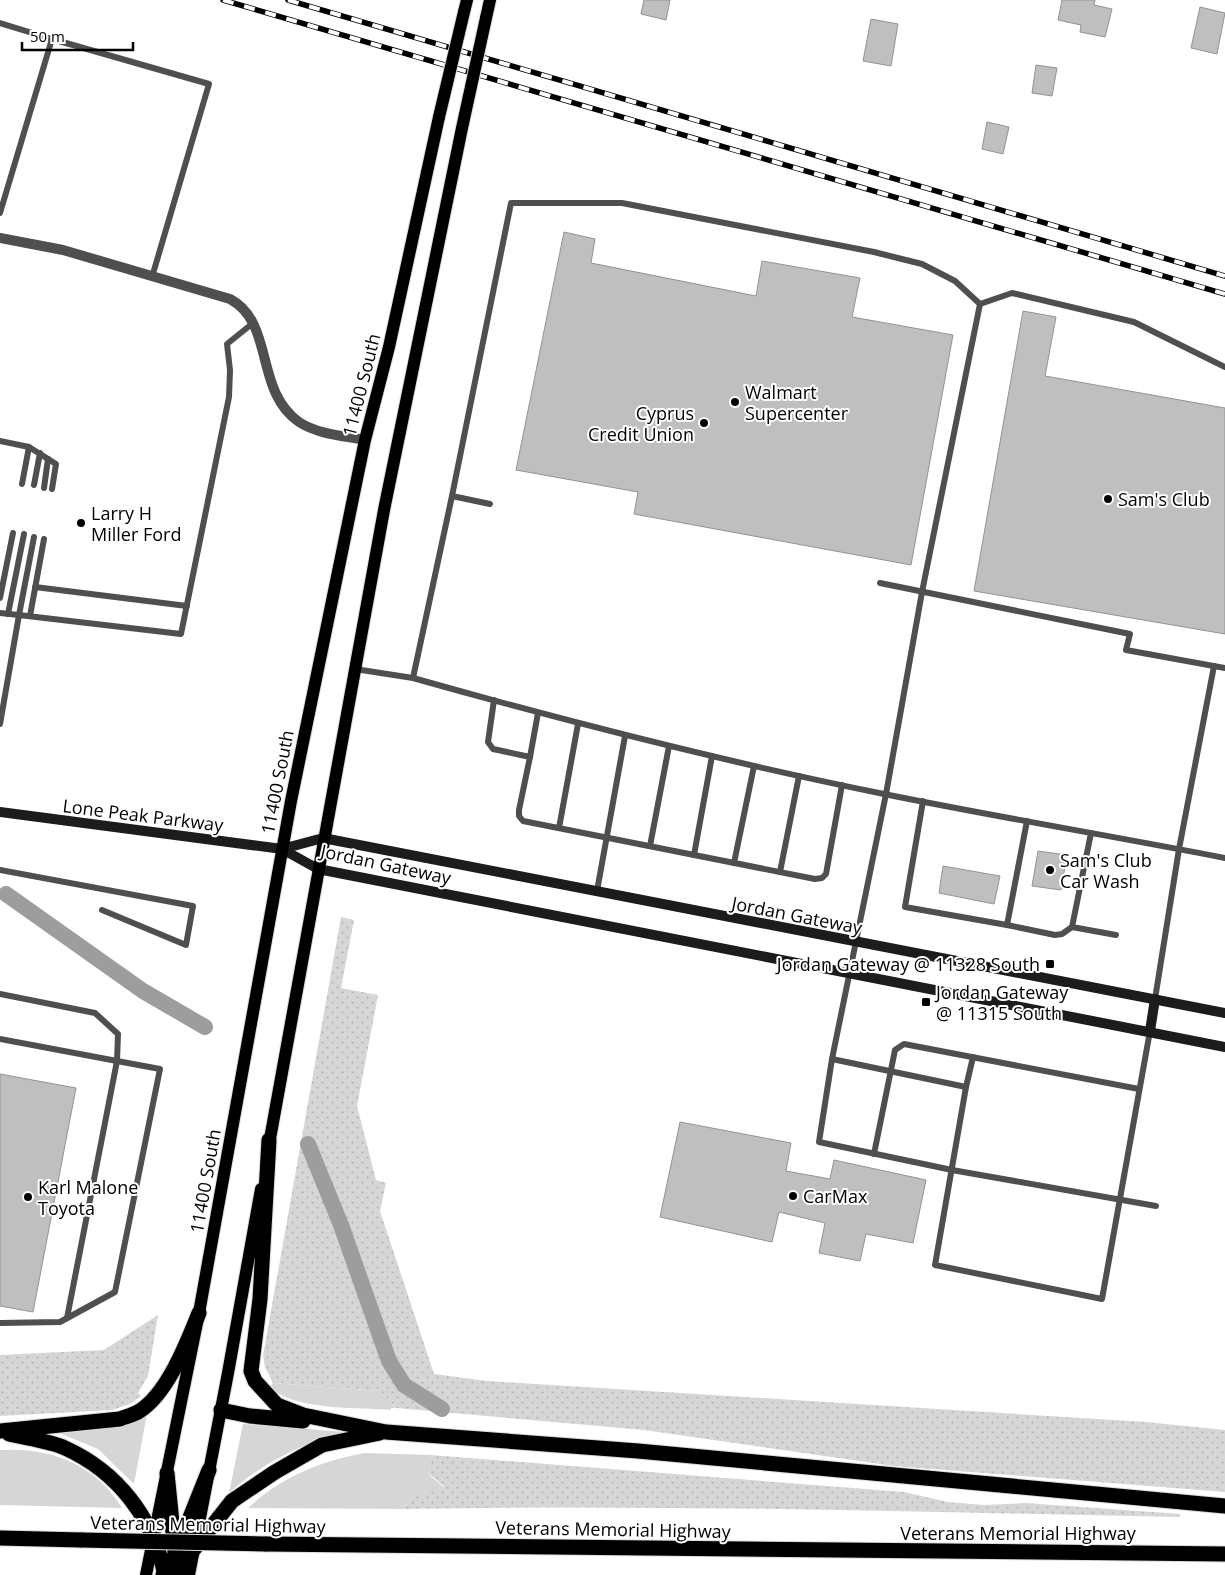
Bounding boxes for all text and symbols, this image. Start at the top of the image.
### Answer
scale bar [22,20,134,52]
text: 50 m [30,26,65,46]
street label: 11400 South [337,331,385,439]
place label: Walmart Supercenter [745,380,849,425]
marker: Walmart Supercenter [729,396,741,408]
place label: Cyprus Credit Union [588,401,694,446]
marker: Cyprus Credit Union [698,417,710,429]
place label: Sam's Club [1118,487,1210,511]
marker: Sam's Club [1102,493,1114,505]
place label: Larry H Miller Ford [91,501,181,546]
marker: Larry H Miller Ford [75,517,87,529]
street label: 11400 South [255,728,299,836]
street label: Lone Peak Parkway [61,793,226,837]
street label: Jordan Gateway [317,838,454,890]
place label: Sam's Club Car Wash [1060,848,1152,893]
marker: Sam's Club Car Wash [1044,864,1056,876]
street label: Jordan Gateway [728,890,865,940]
place label: Jordan Gateway @ 11328 South [775,952,1040,976]
marker: Jordan Gateway @ 11328 South [1044,958,1056,970]
place label: Jordan Gateway @ 11315 South [934,980,1069,1025]
marker: Jordan Gateway @ 11315 South [920,996,932,1008]
street label: 11400 South [184,1127,226,1235]
place label: Karl Malone Toyota [38,1175,138,1220]
place label: CarMax [803,1184,868,1208]
marker: CarMax [787,1190,799,1202]
marker: Karl Malone Toyota [22,1191,34,1203]
street label: Veterans Memorial Highway [90,1510,327,1538]
street label: Veterans Memorial Highway [495,1515,732,1543]
street label: Veterans Memorial Highway [900,1521,1137,1545]

